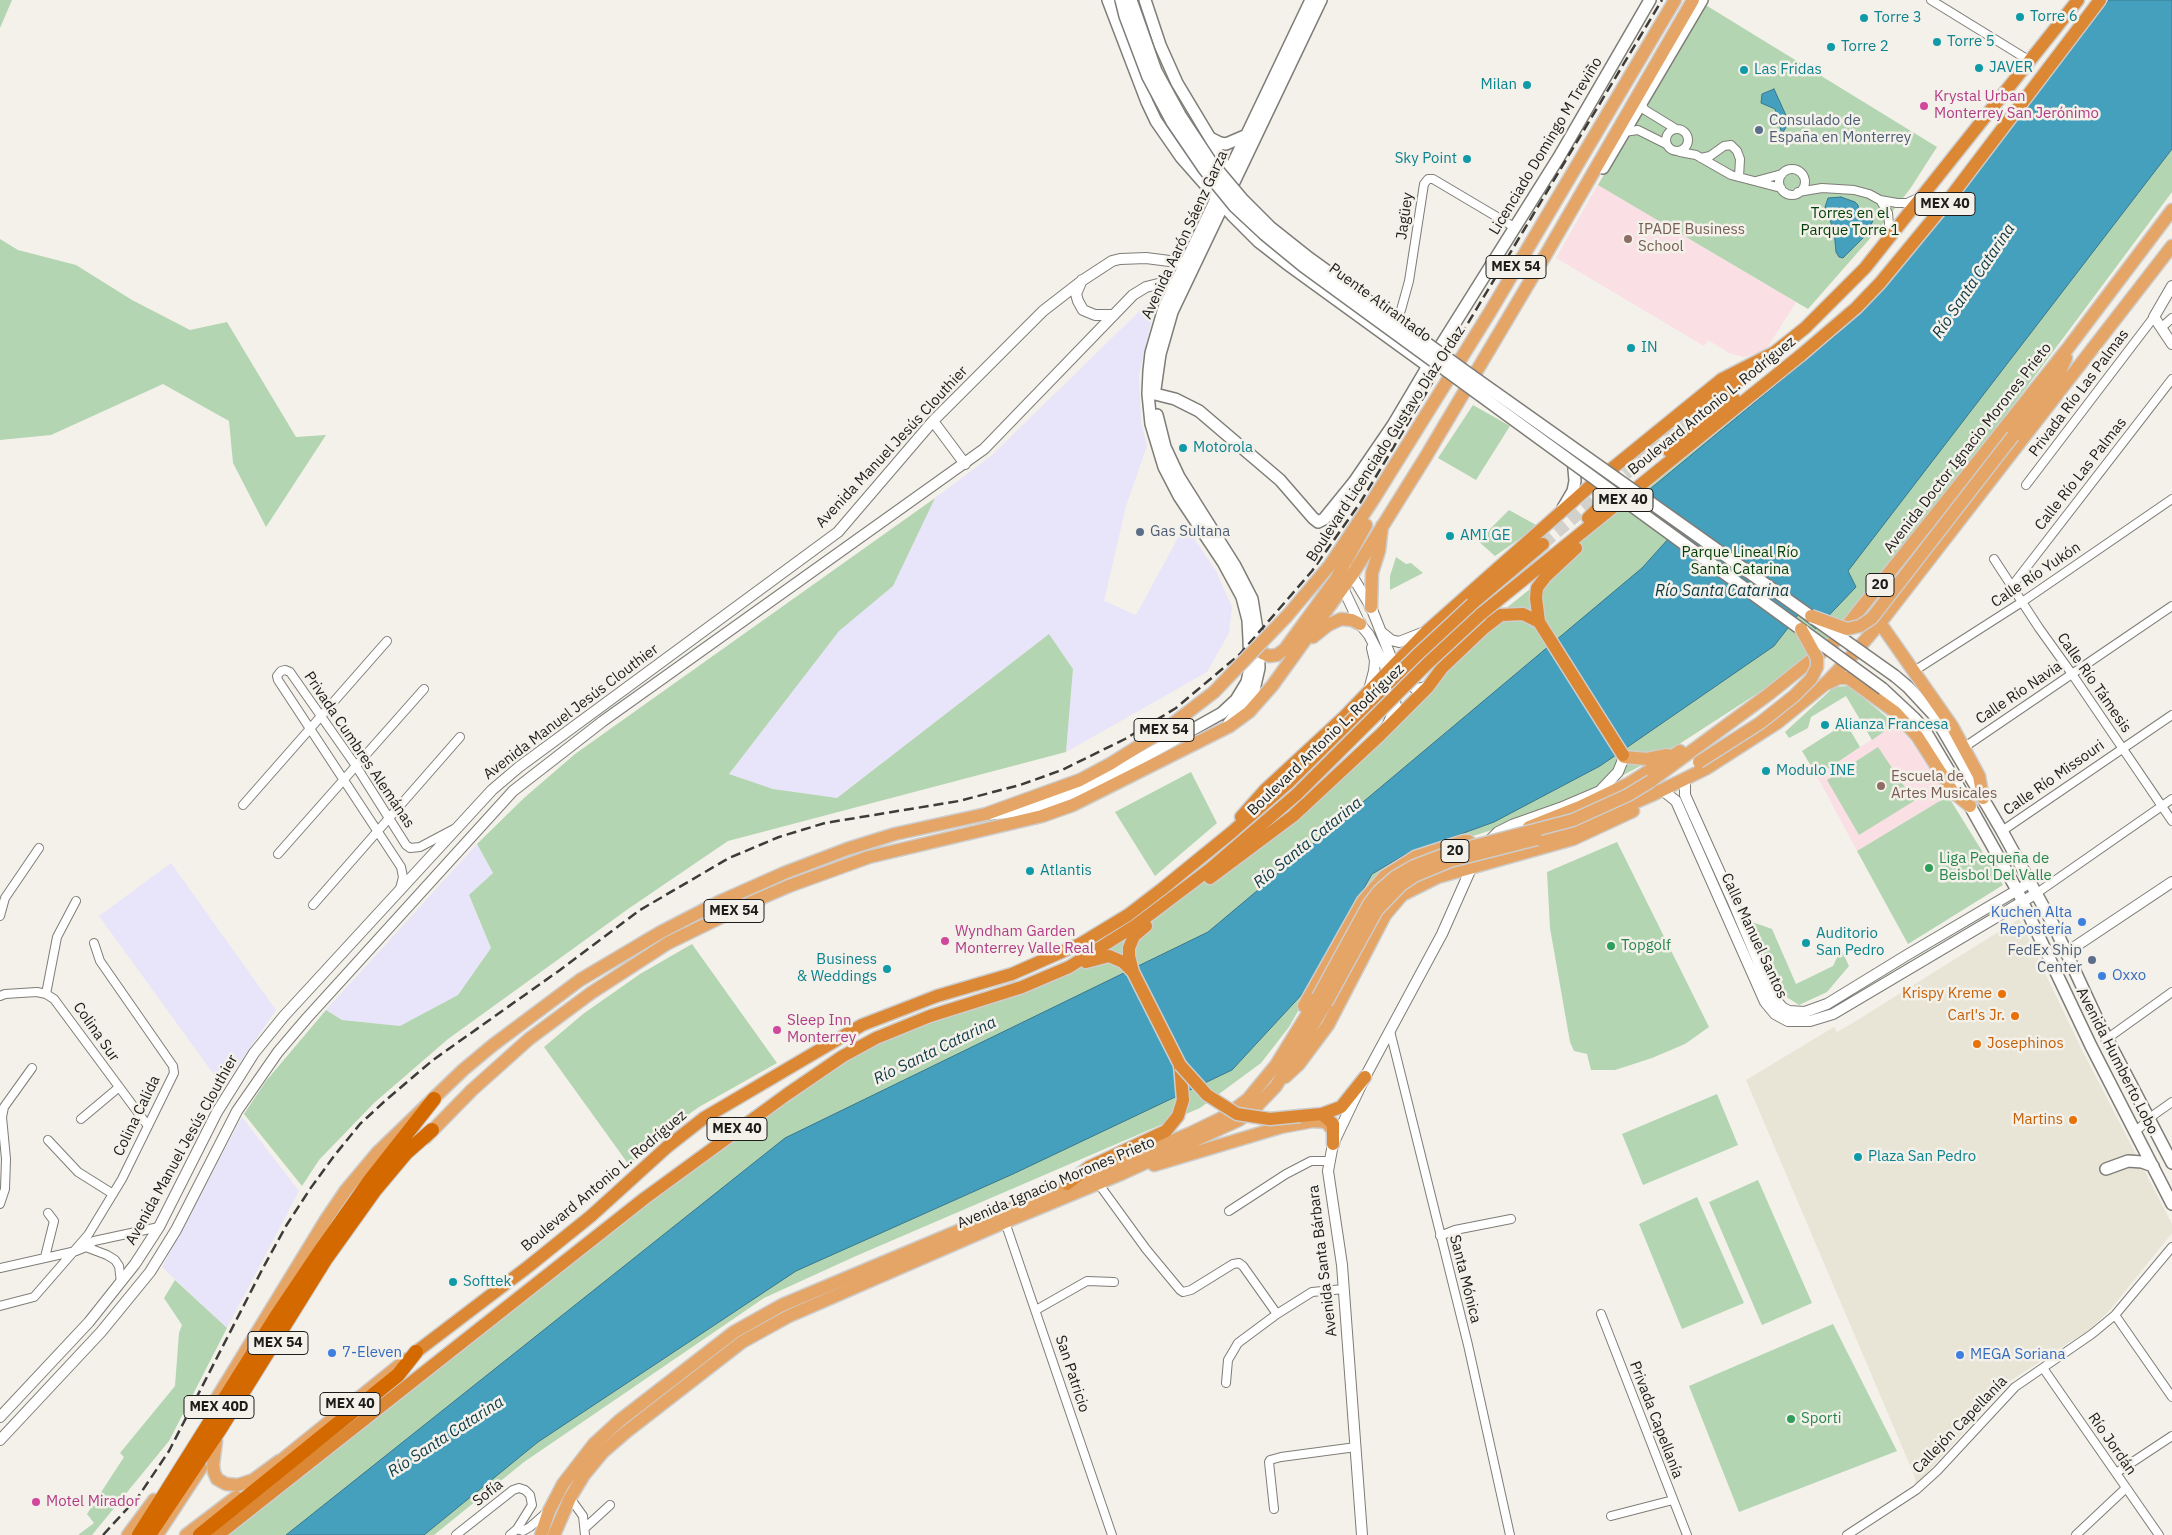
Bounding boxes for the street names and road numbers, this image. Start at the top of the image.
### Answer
street label: Licenciado Domingo M Treviño [1486,54,1606,238]
street label: Avenida Aarón Sáenz Garza [1138,148,1232,322]
street label: Jagüey [1393,191,1417,241]
road number: MEX 40 [1915,192,1975,215]
road number: MEX 54 [1486,256,1546,278]
street label: Puente Atirantado [1325,260,1435,346]
street label: Boulevard Licenciado Gustavo Díaz Ordaz [1303,323,1469,565]
street label: Privada Río Las Palmas [2025,326,2133,460]
street label: Boulevard Antonio L. Rodríguez [1625,333,1799,479]
street label: Avenida Doctor Ignacio Morones Prieto [1880,339,2056,557]
street label: Avenida Manuel Jesús Clouthier [812,362,972,532]
street label: Calle Río Las Palmas [2031,414,2131,534]
road number: MEX 40 [1593,488,1653,512]
street label: Calle Río Yukón [1988,538,2084,612]
road number: 20 [1866,574,1894,596]
street label: Calle Río Támesis [2053,630,2135,736]
street label: Avenida Manuel Jesús Clouthier [480,640,662,784]
street label: Calle Río Navia [1972,658,2066,728]
street label: Boulevard Antonio L. Rodríguez [1244,660,1408,820]
street label: Privada Cumbres Alemánas [300,668,418,832]
road number: MEX 54 [1134,718,1194,742]
street label: Calle Río Missouri [2000,736,2108,820]
road number: 20 [1441,839,1469,862]
street label: Calle Manuel Santos [1717,870,1791,1002]
road number: MEX 54 [704,899,764,922]
street label: Avenida Humberto Lobo [2072,985,2162,1137]
street label: Colina Sur [69,999,123,1065]
street label: Avenida Manuel Jesús Clouthier [122,1052,242,1248]
street label: Colina Calida [110,1073,164,1159]
street label: Boulevard Antonio L. Rodríguez [518,1106,690,1256]
road number: MEX 40 [707,1118,767,1140]
street label: Avenida Ignacio Morones Prieto [954,1133,1158,1233]
street label: Avenida Santa Bárbara [1305,1184,1341,1338]
street label: Santa Mónica [1445,1233,1485,1325]
road number: MEX 54 [248,1332,308,1355]
street label: San Patricio [1051,1333,1093,1415]
street label: Privada Capellanía [1625,1359,1687,1481]
street label: Callejón Capellanía [1909,1373,2011,1477]
road number: MEX 40 [320,1392,380,1416]
road number: MEX 40D [184,1395,254,1418]
street label: Río Jordán [2084,1409,2140,1479]
street label: Sofía [469,1476,507,1510]

